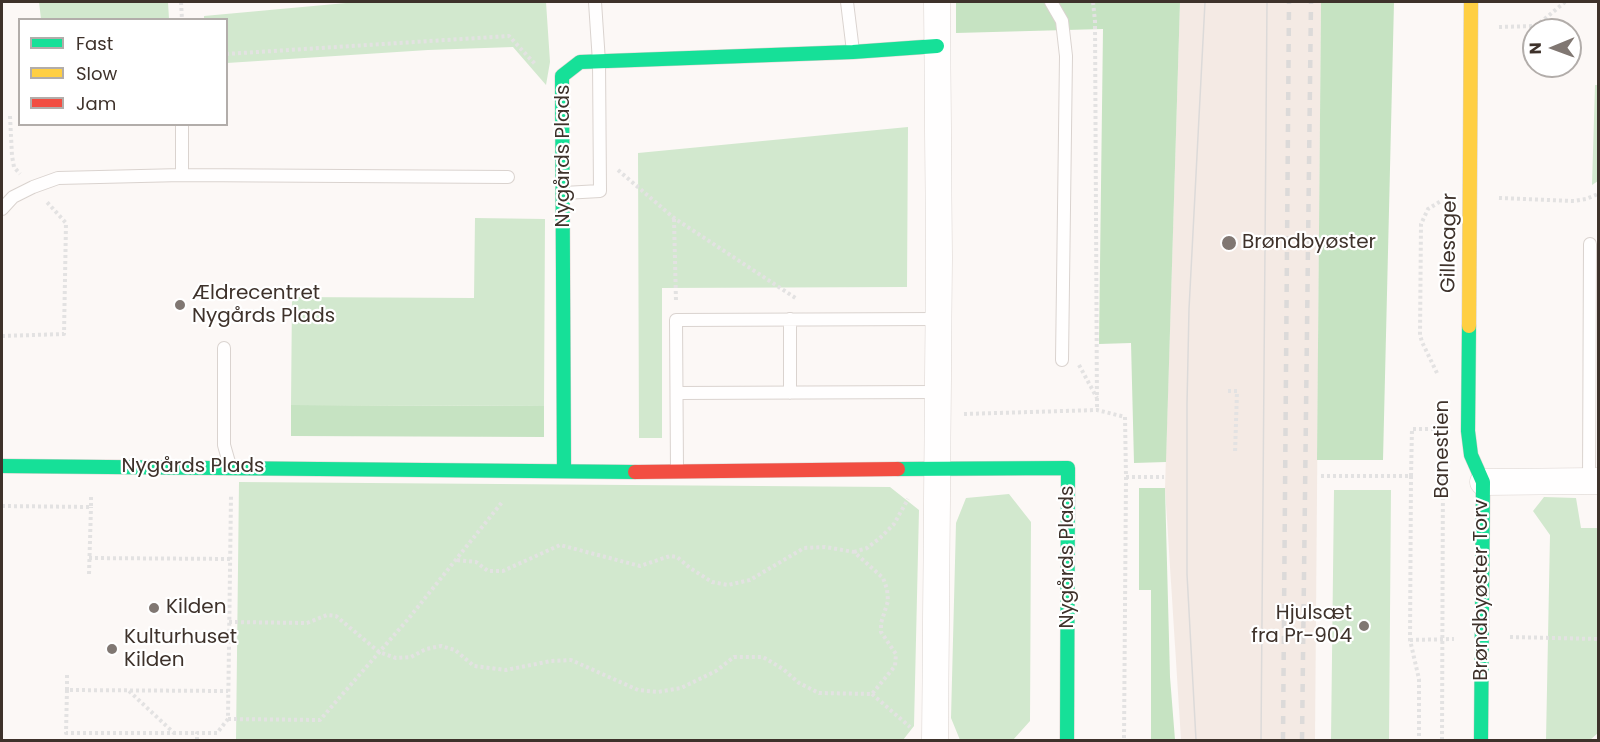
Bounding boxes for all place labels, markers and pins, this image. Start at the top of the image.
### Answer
place label: Brøndbyøster [1242,231,1376,255]
marker: Brøndbyøster [1220,234,1238,252]
place label: Ældrecentret Nygårds Plads [192,282,335,329]
marker: Ældrecentret Nygårds Plads [173,298,187,312]
place label: Kilden [166,596,227,620]
marker: Kilden [147,601,161,615]
place label: Hjulsæt fra Pr-904 [1251,602,1352,649]
marker: Hjulsæt fra Pr-904 [1357,619,1371,633]
place label: Kulturhuset Kilden [124,626,237,673]
marker: Kulturhuset Kilden [105,642,119,656]

